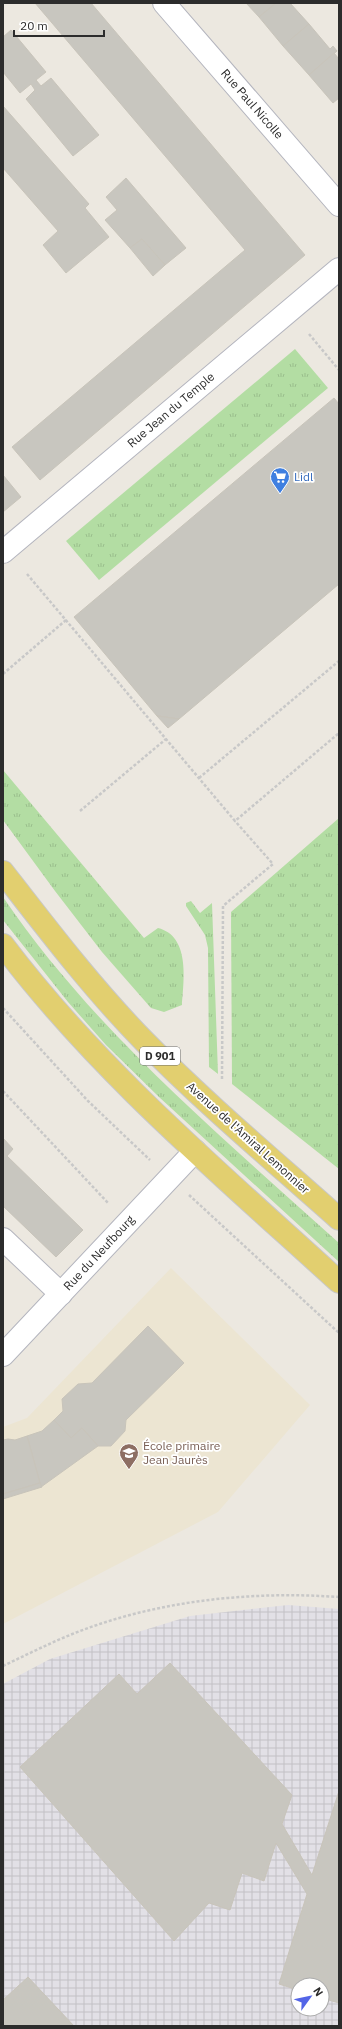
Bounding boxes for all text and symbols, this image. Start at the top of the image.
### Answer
scale bar [14,12,104,38]
text: 20 m [20,18,48,33]
street label: Rue Paul Nicolle [218,66,287,142]
street label: Rue Jean du Temple [124,368,218,450]
supermarket icon: Lidl [269,466,291,494]
place label: Lidl [294,469,313,484]
road number: D 901 [140,1047,180,1065]
street label: Avenue de l'Amiral Lemonnier [184,1078,313,1197]
street label: Rue du Neufbourg [60,1211,138,1293]
place label: École primaire Jean Jaurès [143,1438,221,1467]
school or university icon: École primaire Jean Jaurès [118,1442,140,1470]
north arrow [290,1977,330,2017]
text: N [310,1984,326,1999]

